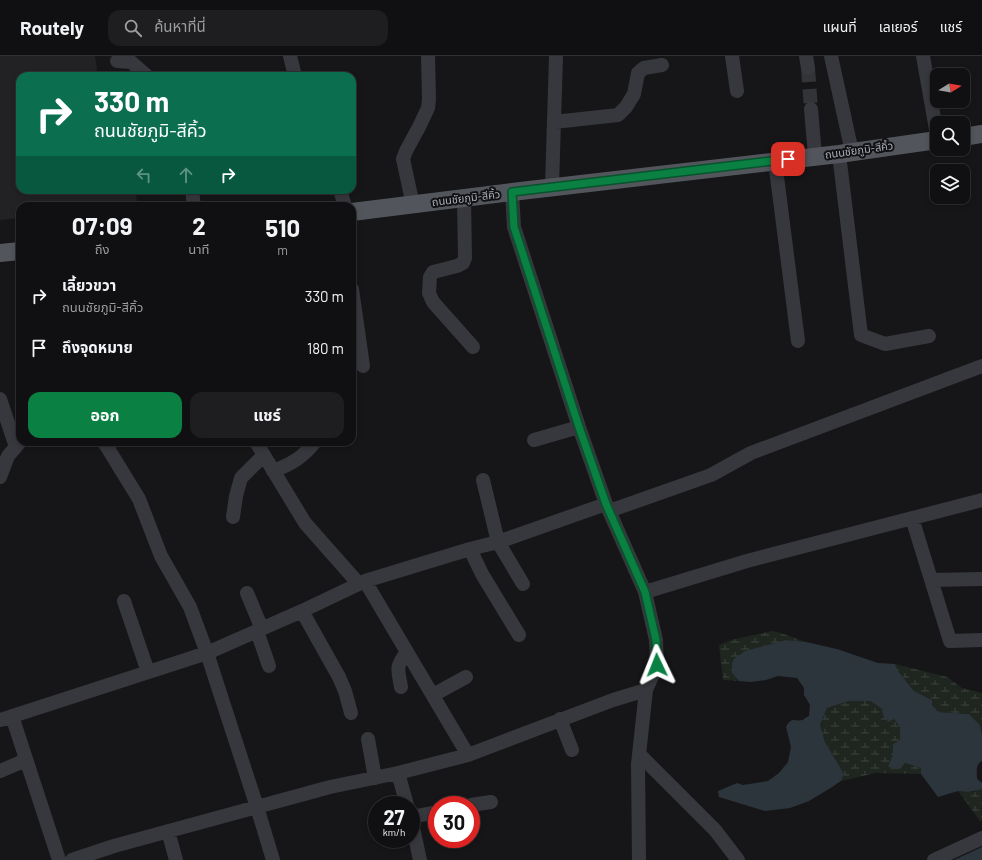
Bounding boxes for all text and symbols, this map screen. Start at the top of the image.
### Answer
search box [108,10,388,46]
text: Routely [20,16,84,39]
icon: search [122,17,144,39]
text: ค้นหาที่นี่ [154,17,206,35]
text: แผนที่ [823,18,857,35]
text: เลเยอร์ [879,18,918,35]
text: แชร์ [940,18,962,35]
north arrow [930,68,970,108]
map controls [930,68,970,204]
text: 330 m [94,84,169,118]
icon: right [28,88,80,140]
button: search [930,116,970,156]
text: ถนนชัยภูมิ-สีคิ้ว [94,119,207,141]
street label: ถนนชัยภูมิ-สีคิ้ว [824,138,894,162]
pin [771,142,805,176]
icon: arrive [777,148,799,170]
icon: left [133,164,155,186]
icon: ahead [175,164,197,186]
icon: right [217,164,239,186]
button: layers [930,164,970,204]
street label: ถนนชัยภูมิ-สีคิ้ว [431,187,501,209]
text: 07:09 [72,211,133,240]
text: 2 [192,211,206,240]
text: 510 [265,213,300,242]
text: ถึง [95,241,110,257]
text: นาที [188,241,210,257]
text: m [277,242,288,258]
text: เลี้ยวขวา [62,276,116,294]
icon: right [28,285,50,307]
text: 330 m [305,287,344,305]
text: ถนนชัยภูมิ-สีคิ้ว [62,299,143,315]
icon: arrive [28,337,50,359]
text: ถึงจุดหมาย [62,338,133,356]
text: 180 m [307,339,344,357]
button: ออก [28,392,182,438]
button: แชร์ [190,392,344,438]
position arrow [636,644,678,686]
speed limit sign: 30 [428,796,480,848]
text: 27 [383,805,405,829]
text: km/h [383,826,405,838]

